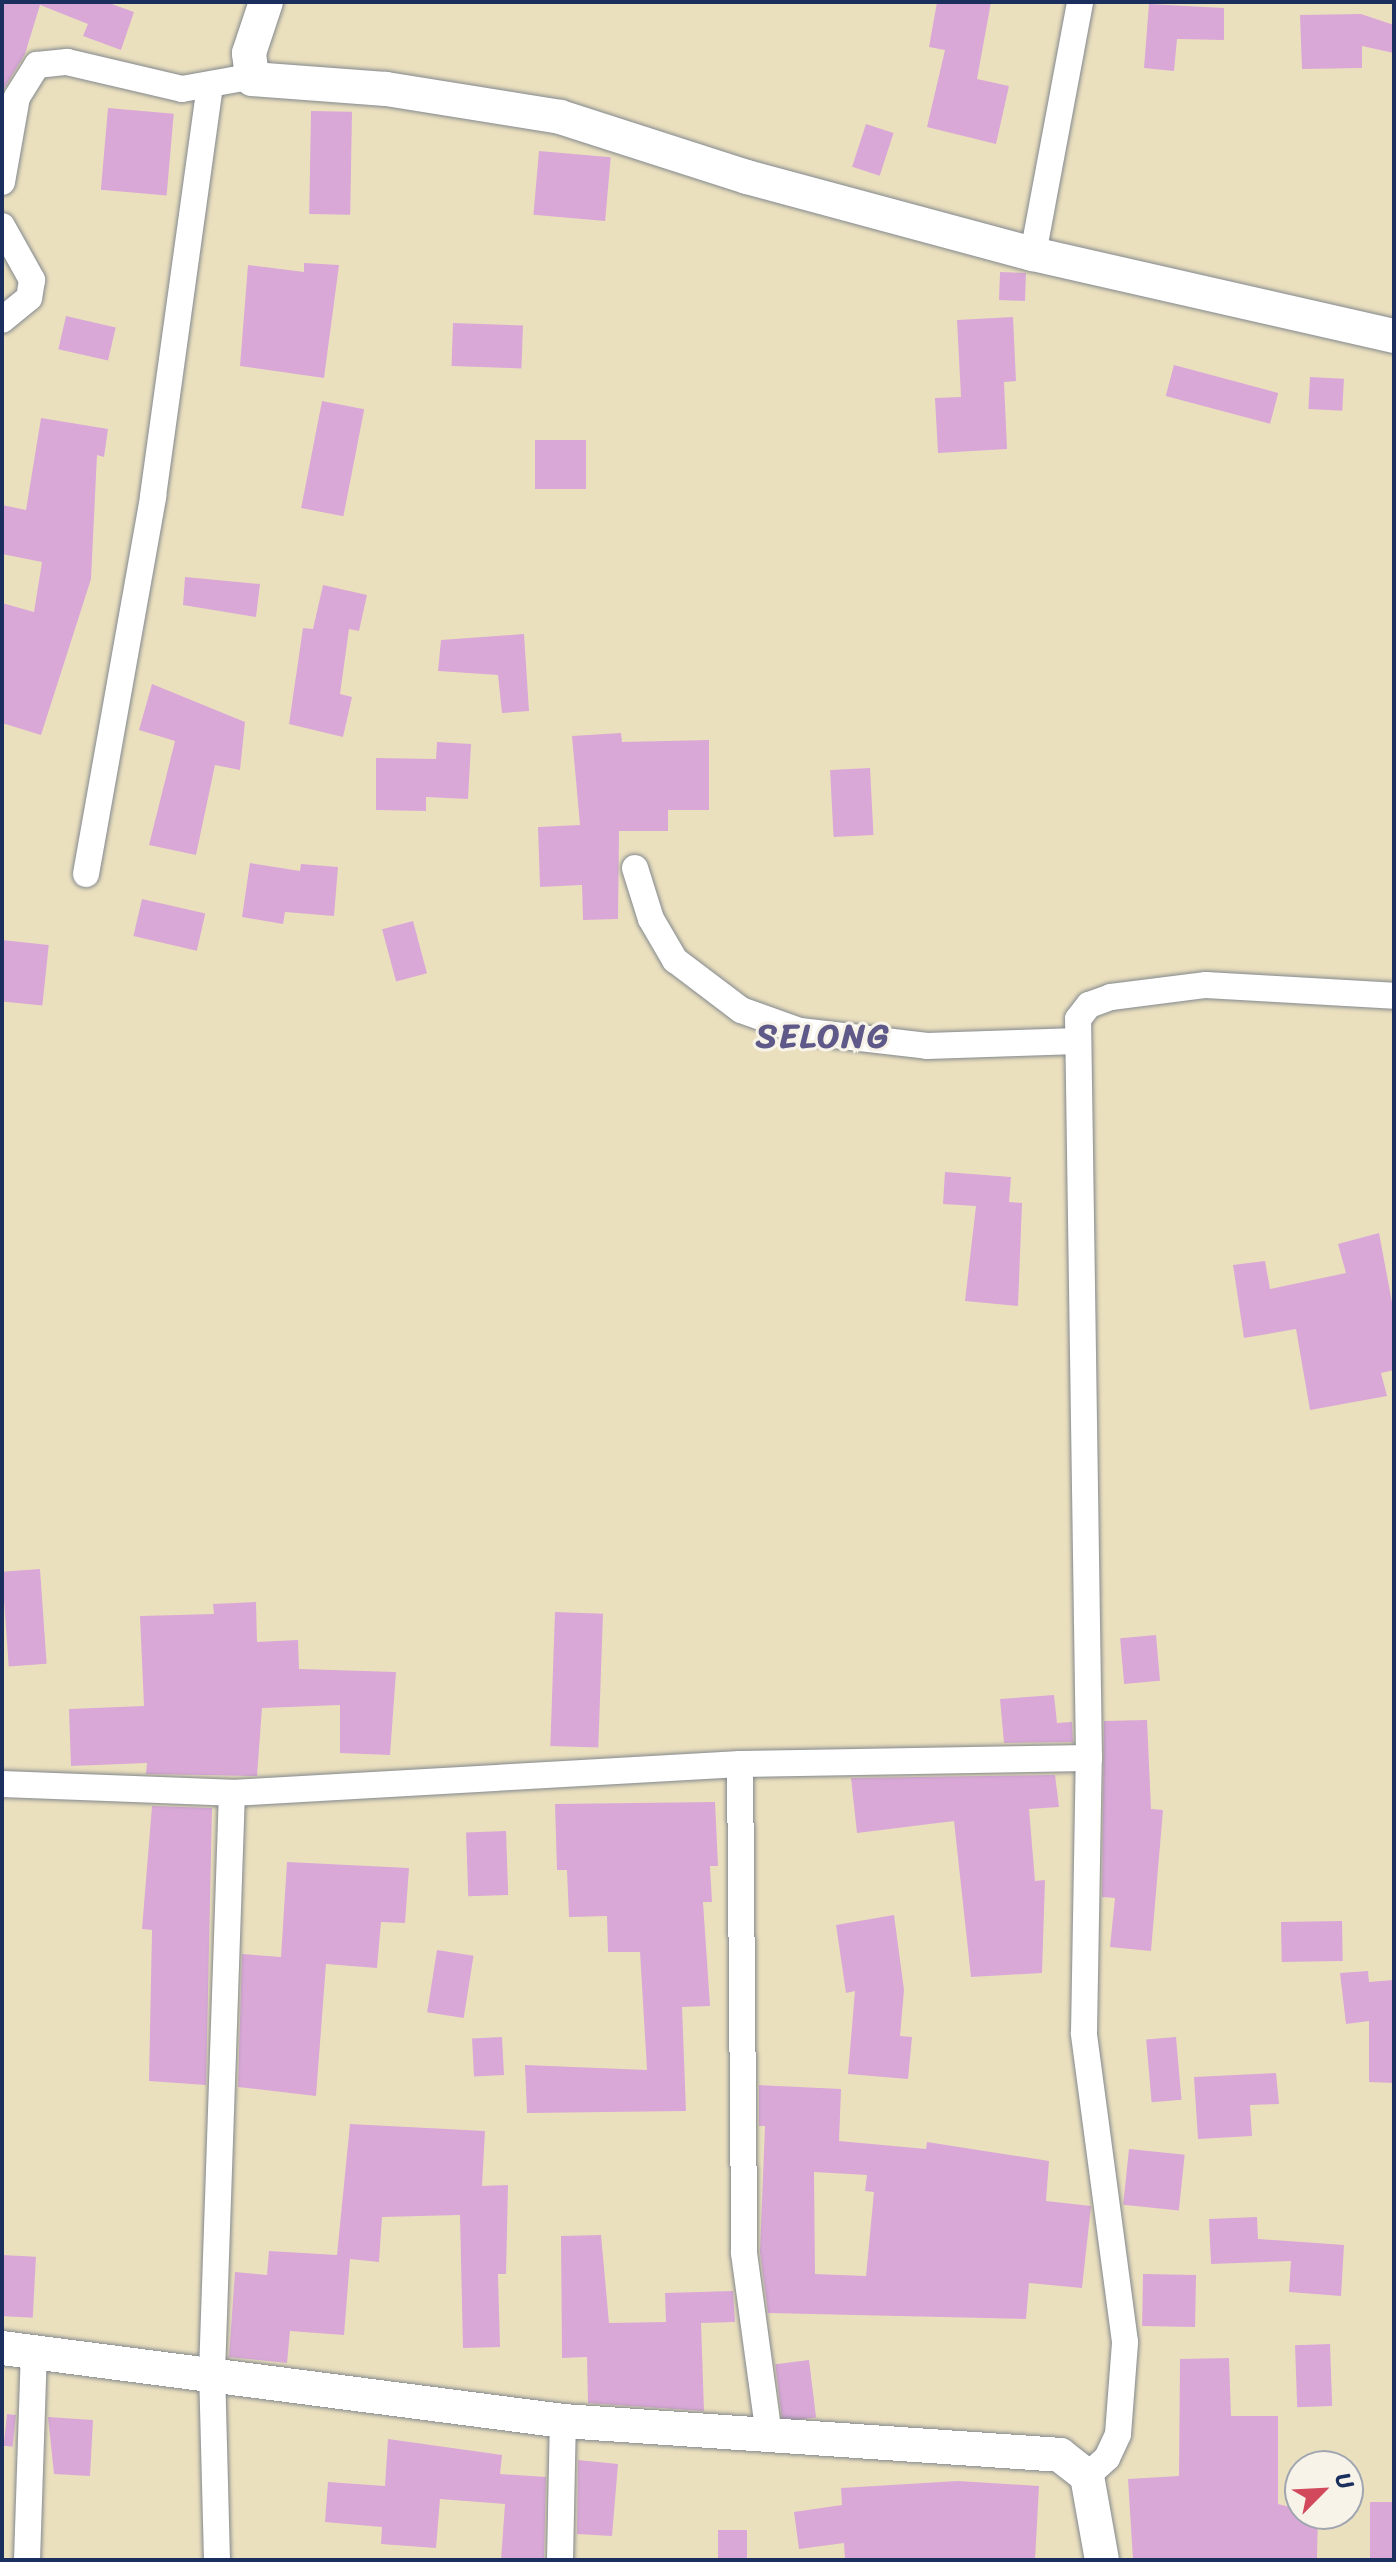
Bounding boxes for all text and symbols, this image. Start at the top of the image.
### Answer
district label: SELONG [755,1017,891,1057]
north arrow [1284,2450,1364,2530]
text: U [1324,2466,1365,2495]

